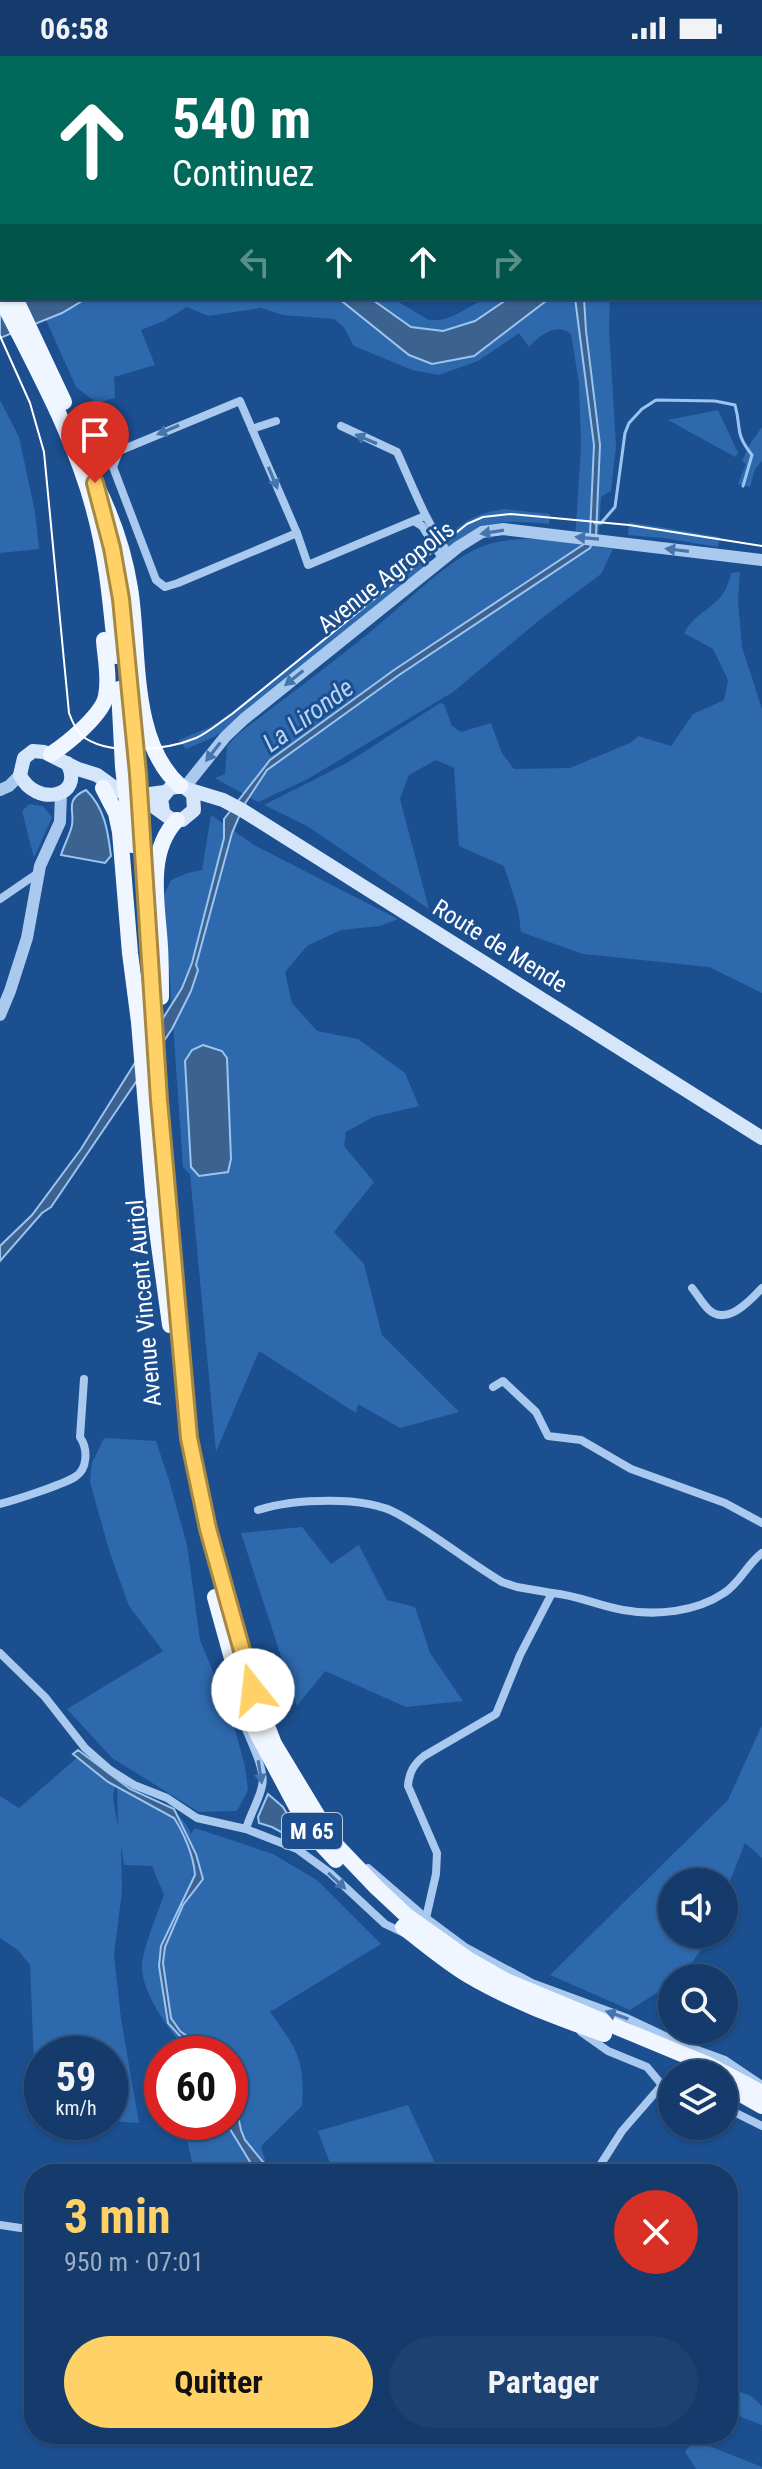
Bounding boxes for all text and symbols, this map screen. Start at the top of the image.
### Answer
text: 06:58 [40,11,109,46]
text: 540 m [172,86,311,152]
icon: ahead [40,88,144,192]
text: Continuez [172,153,314,195]
icon: left [233,240,277,284]
icon: ahead [317,240,361,284]
icon: ahead [401,240,445,284]
icon: right [485,240,529,284]
pin [61,401,129,483]
icon: arrive [73,413,117,457]
one-way arrow [156,424,180,437]
one-way arrow [355,432,378,445]
one-way arrow [267,466,280,490]
street label: Avenue Agropolis [312,515,460,639]
one-way arrow [479,526,504,539]
one-way arrow [574,532,599,545]
one-way arrow [664,544,689,557]
one-way arrow [284,669,304,686]
water label: La Lironde [257,672,359,758]
one-way arrow [205,742,222,762]
street label: Route de Mende [428,894,572,998]
street label: Avenue Vincent Auriol [121,1198,167,1408]
position arrow [211,1648,295,1732]
one-way arrow [255,1760,267,1785]
road number: M 65 [282,1813,342,1849]
map controls [658,1868,738,2140]
button: sound [658,1868,738,1948]
one-way arrow [327,1871,346,1889]
button: search [658,1964,738,2044]
one-way arrow [605,2009,629,2021]
speed limit sign: 60 [144,2036,248,2140]
text: 59 [56,2054,96,2101]
button: layers [658,2060,738,2140]
text: km/h [55,2096,97,2120]
text: 3 min [64,2188,171,2245]
button: close [614,2190,698,2274]
text: 950 m · 07:01 [64,2247,204,2277]
button: Quitter [64,2336,373,2428]
button: Partager [389,2336,698,2428]

